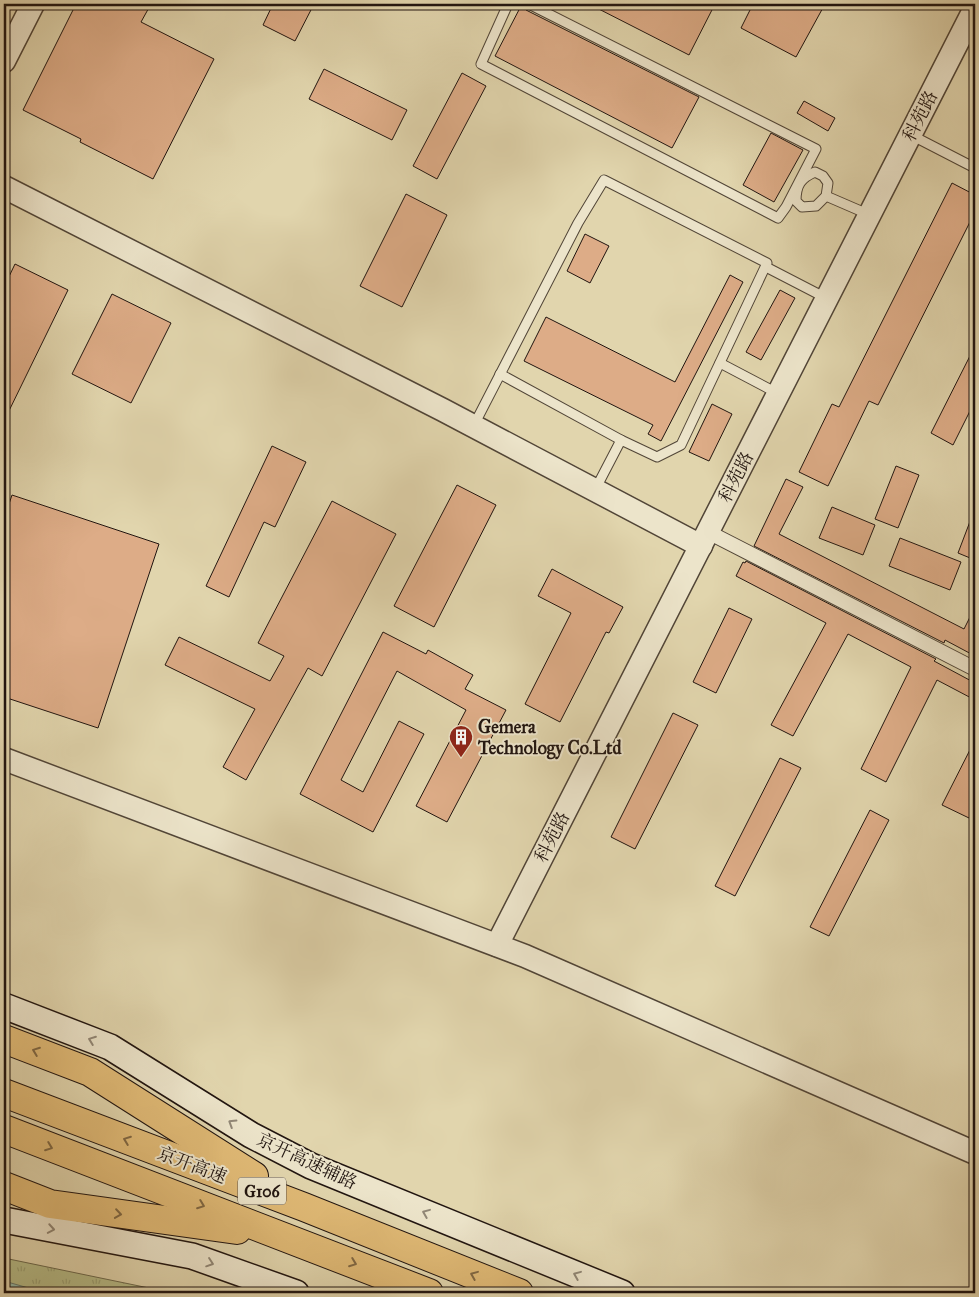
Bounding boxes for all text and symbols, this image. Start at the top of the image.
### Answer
street label: 科苑路 [898,87,942,145]
street label: 科苑路 [714,448,758,506]
place label: Gemera Technology Co.Ltd [477,716,622,760]
building icon: Gemera Technology Co.Ltd [448,724,474,758]
street label: 科苑路 [530,808,574,866]
one-way arrow [88,1036,97,1047]
one-way arrow [32,1047,41,1057]
one-way arrow [228,1119,237,1129]
street label: 京开高速辅路 [253,1128,361,1194]
one-way arrow [123,1136,131,1146]
one-way arrow [44,1140,53,1151]
street label: 京开高速 [154,1142,230,1188]
road number: G106 [238,1178,286,1204]
one-way arrow [196,1198,205,1209]
one-way arrow [114,1208,123,1218]
one-way arrow [423,1209,431,1219]
one-way arrow [47,1224,56,1234]
one-way arrow [205,1257,214,1267]
one-way arrow [348,1257,356,1267]
one-way arrow [470,1271,479,1281]
one-way arrow [573,1271,582,1281]

